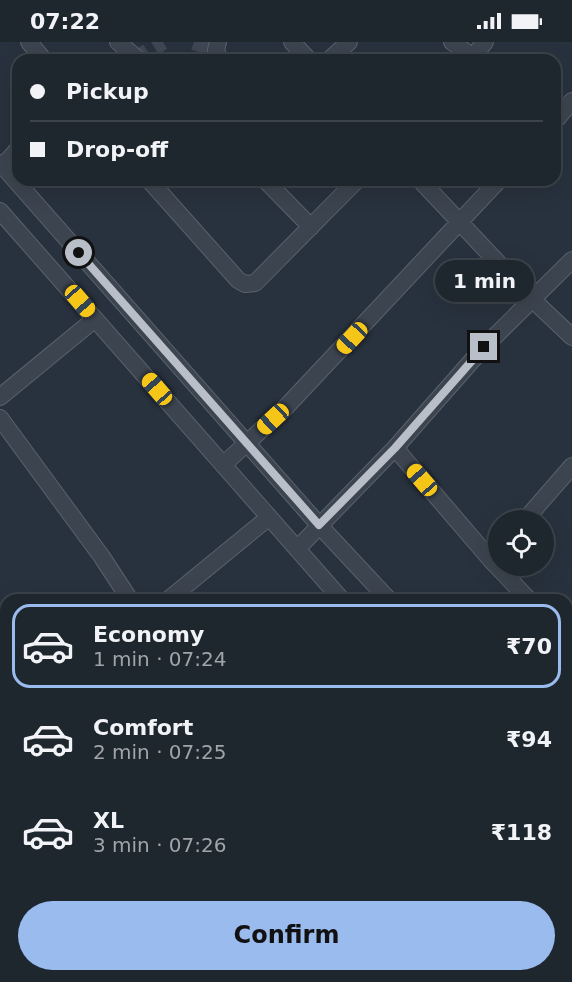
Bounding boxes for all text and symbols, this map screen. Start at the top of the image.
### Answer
text: 07:22 [30,9,100,34]
text: Pickup [66,79,149,104]
text: Drop-off [66,137,168,162]
route start [65,239,92,266]
callout: 1 min [434,260,534,302]
text: 1 min [453,269,516,293]
car [61,282,99,320]
car [333,319,371,357]
route end [470,333,497,360]
car [138,370,176,408]
car [254,400,292,438]
car [403,461,441,499]
map controls [488,510,554,576]
button: locate [488,510,554,576]
icon: car [21,619,75,673]
text: Economy [93,622,204,647]
text: ₹70 [506,634,552,659]
text: 1 min · 07:24 [93,647,227,671]
icon: car [21,712,75,766]
text: Comfort [93,715,193,740]
text: ₹94 [506,727,552,752]
text: 2 min · 07:25 [93,740,227,764]
icon: car [21,805,75,859]
text: XL [93,808,124,833]
text: ₹118 [491,820,552,845]
text: 3 min · 07:26 [93,833,227,857]
button: Confirm [18,901,555,970]

